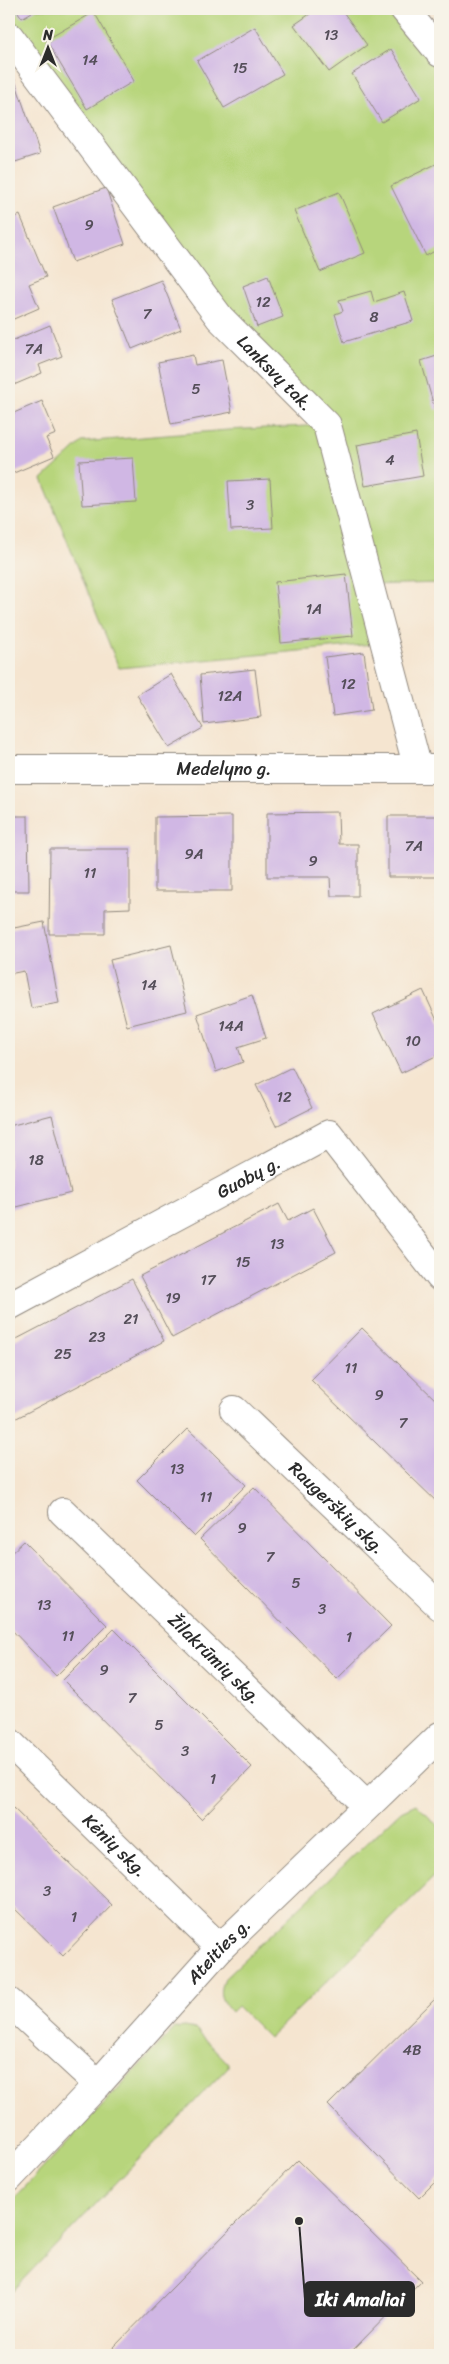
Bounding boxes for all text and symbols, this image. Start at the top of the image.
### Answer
north arrow [22,22,72,72]
house number: 13 [324,22,338,48]
text: N [42,23,53,48]
house number: 14 [82,47,98,73]
house number: 15 [232,55,248,81]
house number: 9 [84,212,94,238]
house number: 12 [255,289,271,315]
house number: 7 [143,301,153,327]
house number: 8 [369,304,379,330]
street label: Lanksvų tak. [229,327,321,419]
house number: 7A [25,336,43,362]
house number: 5 [191,376,201,402]
house number: 4 [385,447,395,473]
house number: 3 [246,492,254,518]
house number: 1A [306,596,322,622]
house number: 12 [340,671,356,697]
house number: 12A [218,683,242,709]
street label: Medelyno g. [177,753,271,785]
house number: 7A [405,833,423,859]
house number: 9A [184,841,204,867]
house number: 9 [308,848,318,874]
house number: 11 [84,860,96,886]
house number: 14 [141,972,157,998]
house number: 14A [218,1013,244,1039]
house number: 10 [405,1028,421,1054]
house number: 12 [276,1084,292,1110]
house number: 18 [28,1147,44,1173]
street label: Guobų g. [211,1147,286,1208]
house number: 13 [270,1231,284,1257]
house number: 15 [235,1249,251,1275]
house number: 17 [200,1267,217,1293]
house number: 19 [165,1285,181,1311]
house number: 21 [123,1306,139,1332]
house number: 23 [89,1324,105,1350]
house number: 25 [54,1341,72,1367]
house number: 11 [345,1355,357,1381]
house number: 9 [374,1382,384,1408]
house number: 7 [399,1410,409,1436]
street label: Raugerškių skg. [281,1453,393,1562]
house number: 13 [170,1456,184,1482]
house number: 11 [200,1484,212,1510]
house number: 9 [237,1515,247,1541]
house number: 7 [266,1544,276,1570]
house number: 5 [291,1570,301,1596]
house number: 13 [37,1592,51,1618]
house number: 3 [318,1596,326,1622]
street label: Žilakrūmių skg. [160,1605,269,1712]
house number: 11 [62,1623,74,1649]
house number: 1 [346,1624,352,1650]
house number: 9 [99,1657,109,1683]
house number: 7 [128,1685,138,1711]
house number: 5 [154,1712,164,1738]
house number: 3 [181,1738,189,1764]
house number: 1 [210,1766,216,1792]
street label: Kėnių skg. [75,1805,155,1885]
house number: 3 [43,1878,51,1904]
house number: 1 [71,1904,77,1930]
street label: Ateities g. [178,1910,259,1993]
house number: 4B [403,2037,422,2063]
callout: Iki Amaliai [305,2282,414,2316]
text: Iki Amaliai [314,2283,407,2316]

